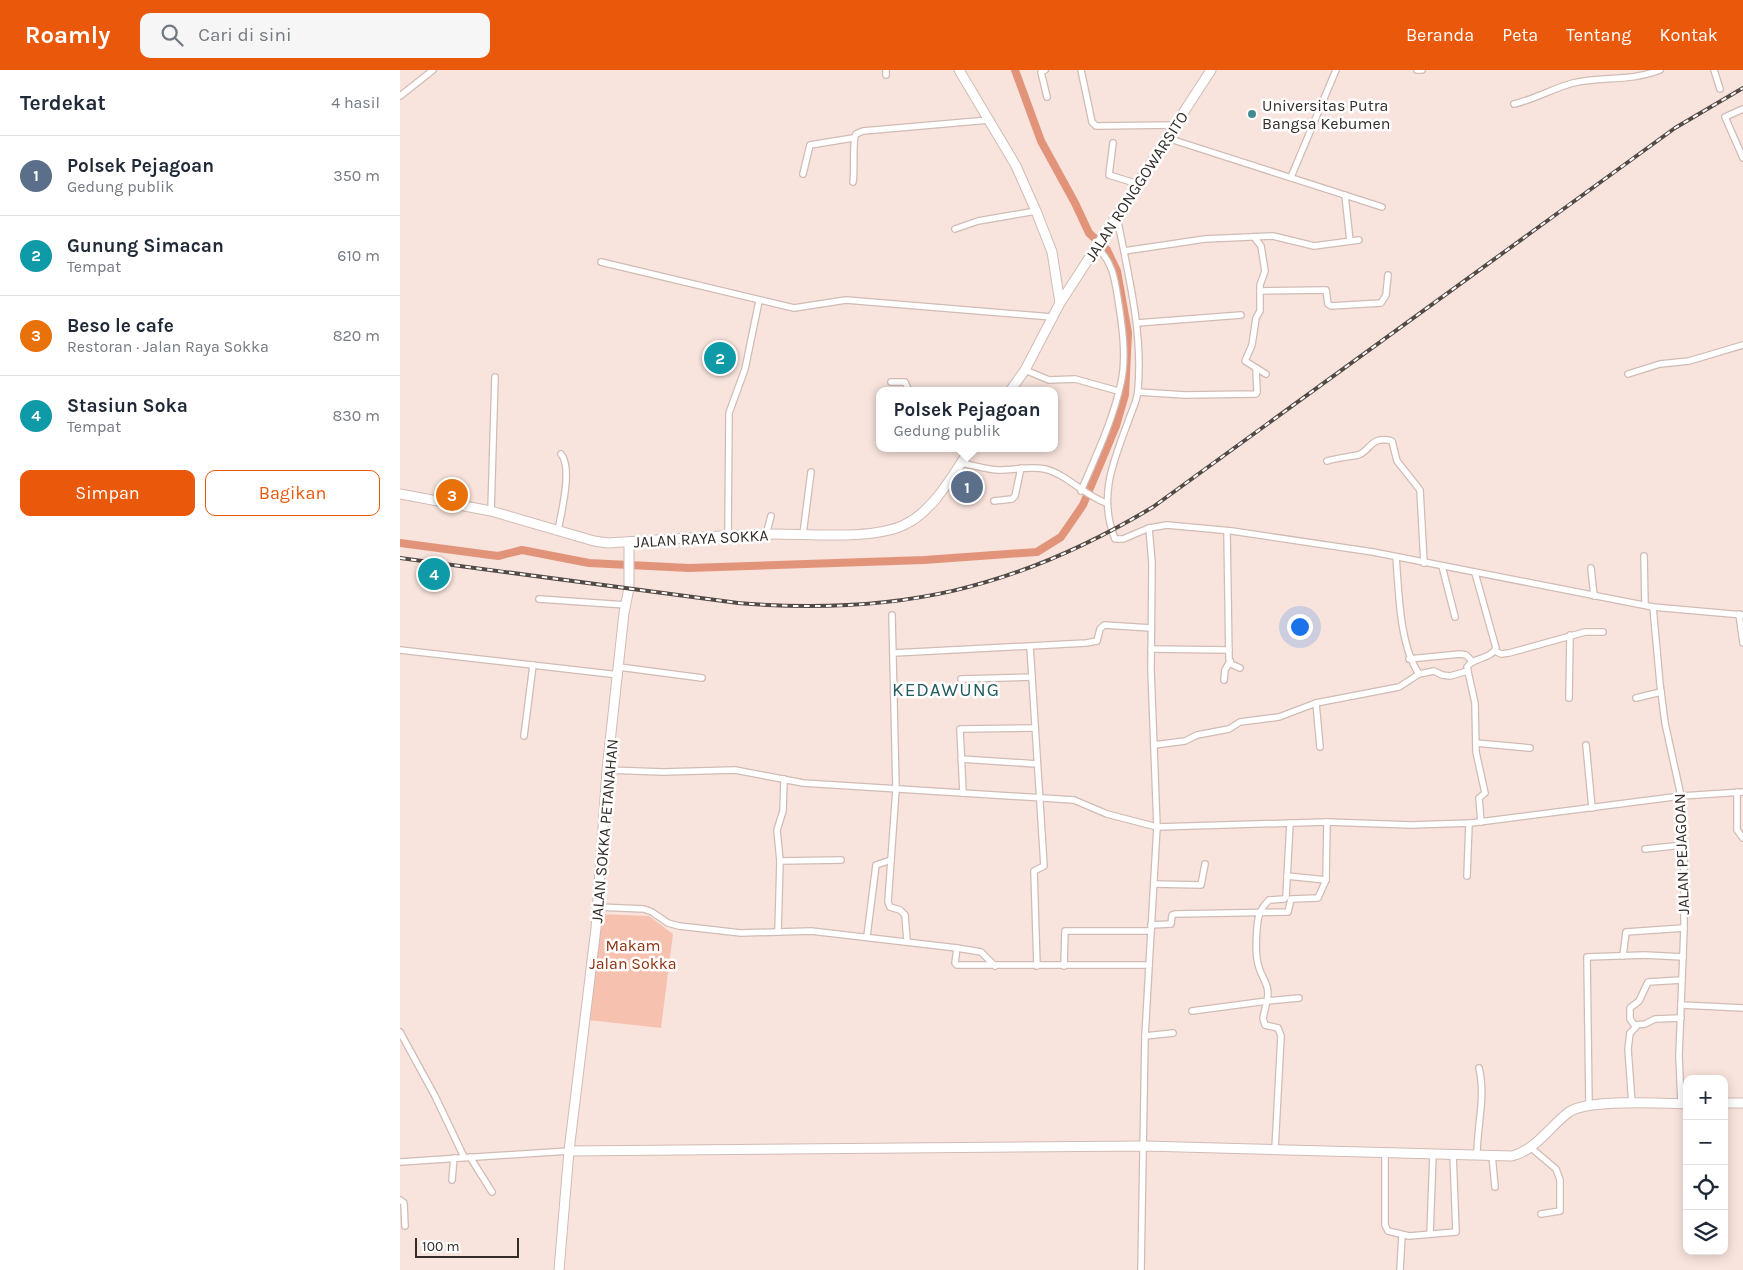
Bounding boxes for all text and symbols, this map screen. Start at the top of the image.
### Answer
search box [140,13,490,58]
text: Roamly [25,21,110,49]
icon: search [158,21,186,49]
text: Cari di sini [198,24,292,46]
text: Beranda [1406,24,1474,46]
text: Peta [1502,24,1538,46]
text: Tentang [1566,24,1632,46]
text: Kontak [1660,24,1718,46]
text: Terdekat [20,91,106,115]
text: 4 hasil [331,93,380,112]
place label: Universitas Putra Bangsa Kebumen [1262,96,1390,133]
street label: JALAN RONGGOWARSITO [1081,108,1192,265]
marker: Universitas Putra Bangsa Kebumen [1246,108,1258,120]
text: Polsek Pejagoan [67,155,214,177]
text: 1 [33,166,39,185]
text: 350 m [333,166,380,185]
text: Gedung publik [67,177,174,196]
text: Gunung Simacan [67,235,224,257]
text: 2 [31,246,41,265]
text: 610 m [337,246,380,265]
text: Tempat [67,257,121,276]
text: Beso le cafe [67,315,174,337]
text: 3 [31,326,41,345]
text: 820 m [333,326,380,345]
text: Restoran · Jalan Raya Sokka [67,337,269,356]
pin: 2 [704,339,736,377]
popup [876,387,1058,452]
text: Stasiun Soka [67,395,188,417]
text: Polsek Pejagoan [893,399,1041,421]
text: 4 [31,406,41,425]
text: 830 m [332,406,380,425]
text: Tempat [67,417,121,436]
text: Gedung publik [893,421,1000,440]
pin: 1 [951,468,983,506]
button: Simpan [20,470,195,516]
button: Bagikan [205,470,380,516]
pin: 3 [436,476,468,514]
street label: JALAN RAYA SOKKA [633,525,769,552]
pin: 4 [418,555,450,593]
your location [1287,614,1313,640]
district label: KEDAWUNG [892,679,1000,701]
street label: JALAN SOKKA PETANAHAN [587,738,622,924]
street label: JALAN PEJAGOAN [1670,793,1693,915]
park label: Makam Jalan Sokka [589,936,677,973]
map controls [1683,1075,1728,1255]
button: + [1683,1075,1728,1120]
button: − [1683,1120,1728,1165]
button: locate [1683,1165,1728,1210]
button: layers [1683,1210,1728,1255]
scale bar [415,1235,519,1258]
text: 100 m [422,1238,460,1255]

